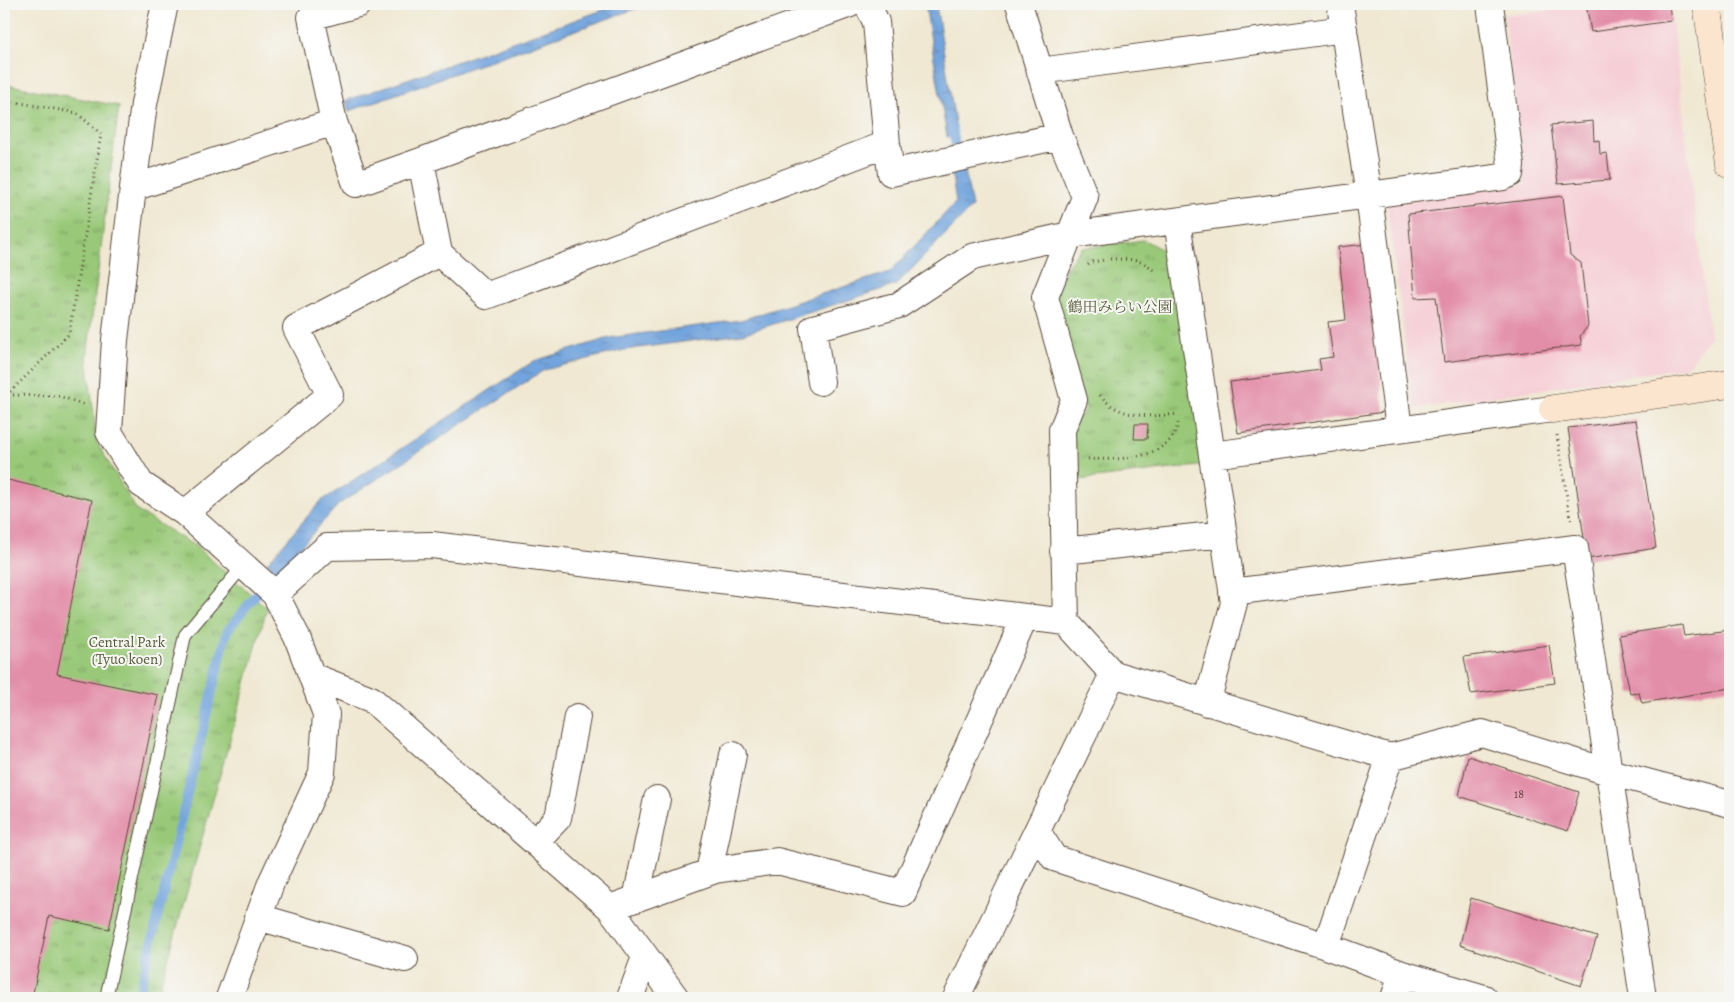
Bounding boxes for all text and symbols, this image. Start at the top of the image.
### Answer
park label: 鶴田みらい公園 [1067,297,1173,317]
park label: Central Park (Tyuo koen) [89,632,166,669]
house number: 18 [1514,786,1524,802]

